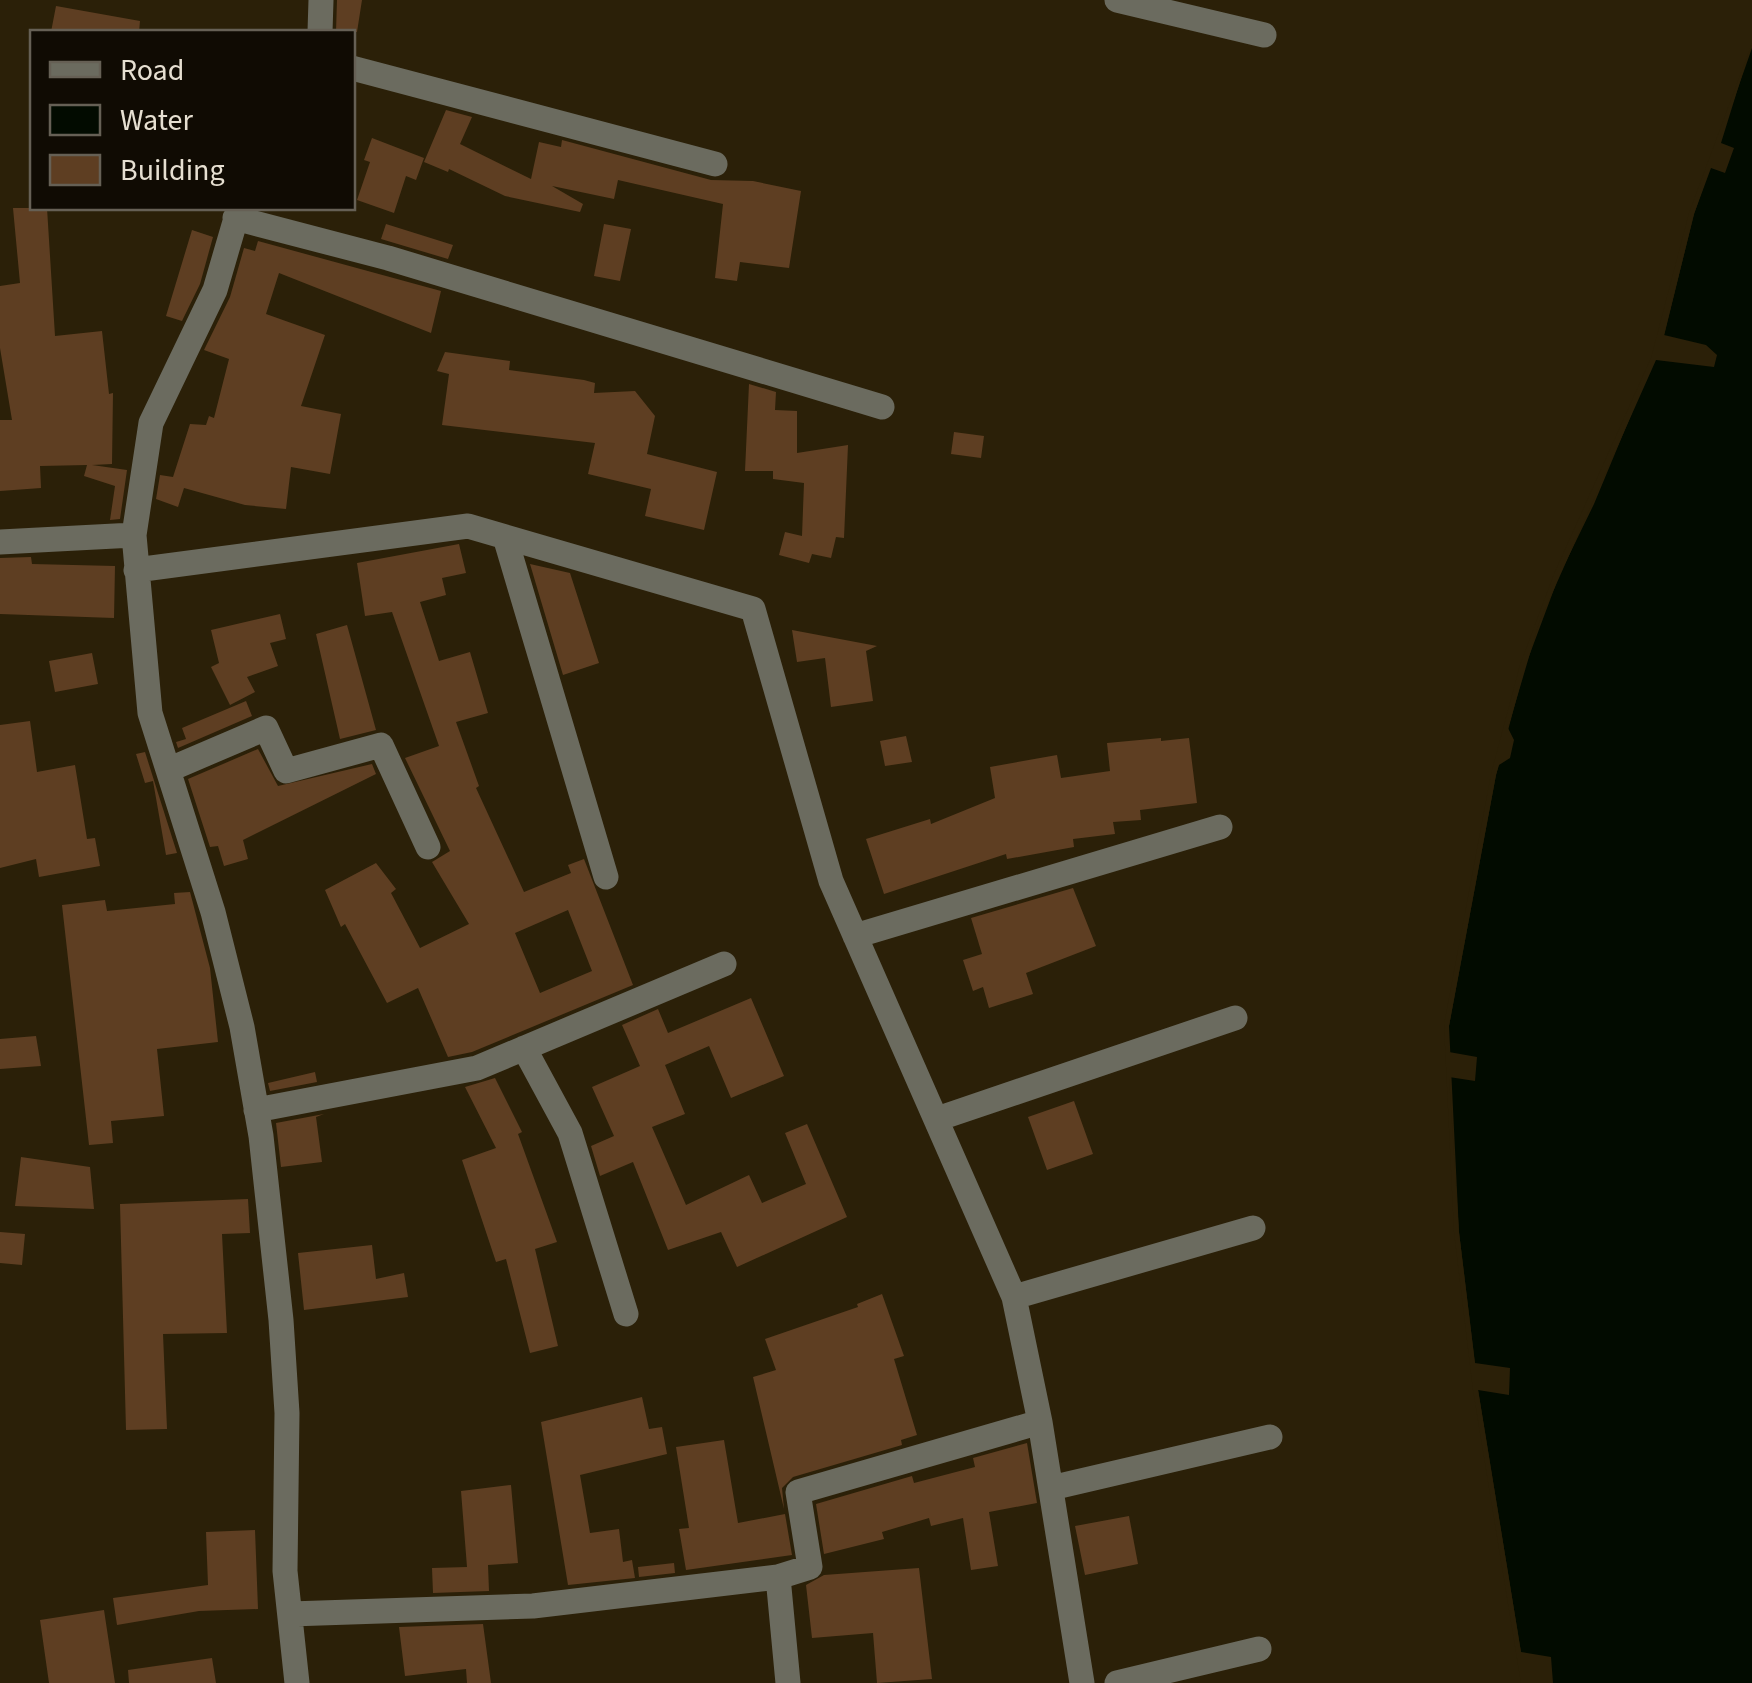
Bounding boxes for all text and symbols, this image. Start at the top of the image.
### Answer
legend [30,30,355,210]
text: Road [120,49,184,92]
text: Water [120,99,193,142]
text: Building [120,149,225,192]

